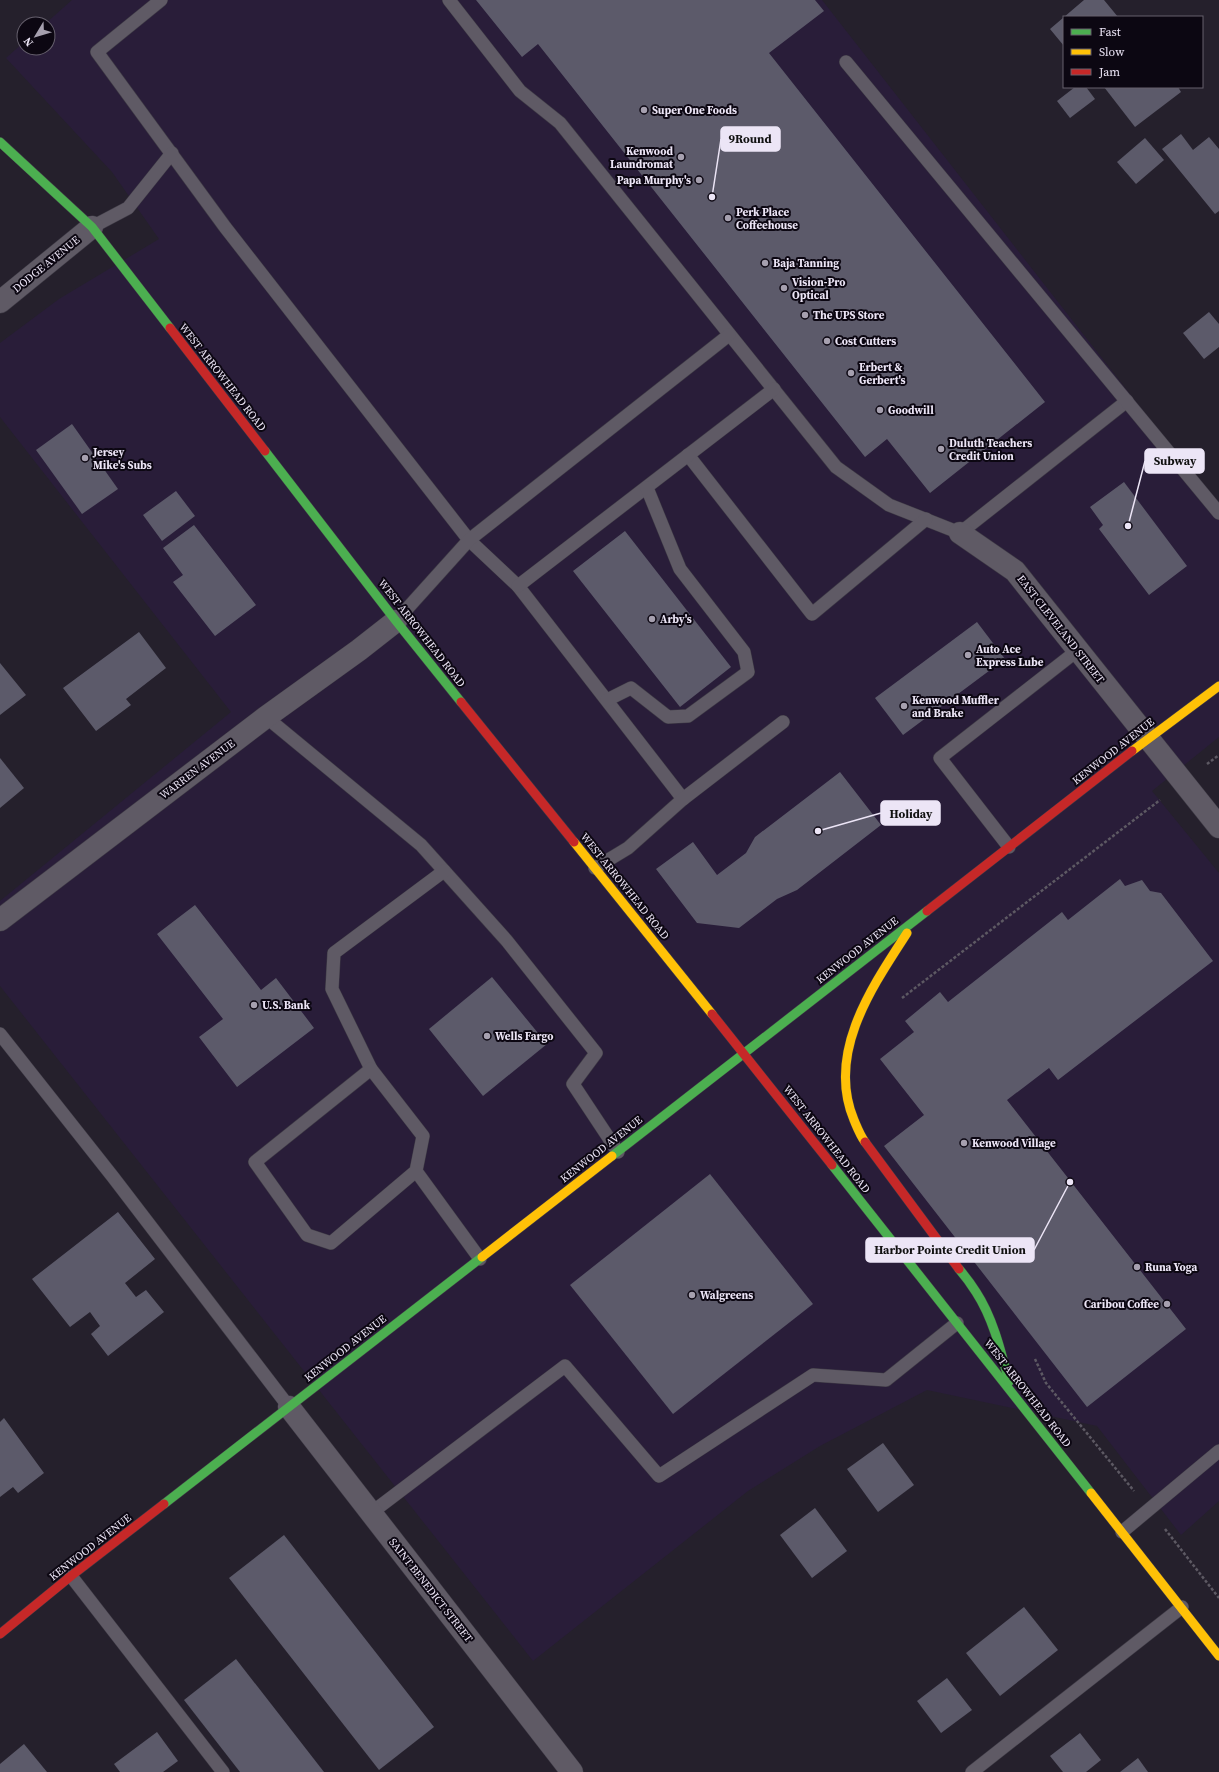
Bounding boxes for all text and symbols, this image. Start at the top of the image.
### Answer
north arrow [16,16,56,56]
legend [1063,16,1203,88]
text: Fast [1099,24,1121,40]
text: N [20,34,37,50]
text: Slow [1099,44,1125,60]
text: Jam [1098,64,1120,80]
place label: Super One Foods [652,103,737,118]
marker: Super One Foods [639,105,649,115]
callout: 9Round [721,127,780,151]
text: 9Round [728,131,772,147]
place label: Kenwood Laundromat [610,144,674,172]
marker: Kenwood Laundromat [676,152,686,162]
place label: Papa Murphy's [617,173,691,188]
marker: Papa Murphy's [694,175,704,185]
place label: Perk Place Coffeehouse [736,205,798,233]
marker: Perk Place Coffeehouse [723,213,733,223]
street label: DODGE AVENUE [10,232,83,296]
place label: Baja Tanning [773,256,839,271]
marker: Baja Tanning [760,258,770,268]
place label: Vision-Pro Optical [792,275,845,303]
marker: Vision-Pro Optical [779,283,789,293]
place label: The UPS Store [813,308,885,323]
marker: The UPS Store [800,310,810,320]
street label: WEST ARROWHEAD ROAD [176,320,270,435]
place label: Cost Cutters [835,334,896,349]
marker: Cost Cutters [822,336,832,346]
place label: Erbert & Gerbert's [859,360,906,388]
marker: Erbert & Gerbert's [846,368,856,378]
place label: Goodwill [888,403,934,418]
marker: Goodwill [875,405,885,415]
place label: Duluth Teachers Credit Union [949,436,1032,464]
marker: Duluth Teachers Credit Union [936,444,946,454]
place label: Jersey Mike's Subs [92,445,152,473]
callout: Subway [1145,449,1204,473]
marker: Jersey Mike's Subs [80,453,90,463]
text: Subway [1154,453,1197,469]
street label: EAST CLEVELAND STREET [1014,572,1108,687]
street label: WEST ARROWHEAD ROAD [375,576,469,691]
place label: Arby's [660,612,692,627]
marker: Arby's [647,614,657,624]
place label: Auto Ace Express Lube [976,642,1044,670]
marker: Auto Ace Express Lube [963,650,973,660]
place label: Kenwood Muffler and Brake [912,693,1000,721]
marker: Kenwood Muffler and Brake [899,701,909,711]
street label: KENWOOD AVENUE [1069,714,1158,788]
street label: WARREN AVENUE [157,736,238,803]
callout: Holiday [881,801,940,825]
text: Holiday [890,806,933,822]
street label: WEST ARROWHEAD ROAD [577,830,672,943]
street label: KENWOOD AVENUE [813,913,902,987]
place label: U.S. Bank [262,998,311,1013]
marker: U.S. Bank [249,1000,259,1010]
place label: Wells Fargo [495,1029,553,1044]
marker: Wells Fargo [482,1031,492,1041]
street label: WEST ARROWHEAD ROAD [780,1082,874,1197]
street label: KENWOOD AVENUE [557,1112,646,1186]
place label: Kenwood Village [972,1136,1056,1151]
marker: Kenwood Village [959,1138,969,1148]
callout: Harbor Pointe Credit Union [866,1238,1034,1262]
text: Harbor Pointe Credit Union [874,1242,1026,1258]
place label: Runa Yoga [1145,1260,1198,1275]
marker: Runa Yoga [1132,1262,1142,1272]
place label: Walgreens [700,1288,753,1303]
marker: Walgreens [687,1290,697,1300]
place label: Caribou Coffee [1084,1297,1159,1312]
marker: Caribou Coffee [1162,1299,1172,1309]
street label: KENWOOD AVENUE [301,1311,390,1385]
street label: WEST ARROWHEAD ROAD [981,1336,1075,1451]
street label: KENWOOD AVENUE [46,1510,135,1584]
street label: SAINT BENEDICT STREET [385,1535,476,1646]

